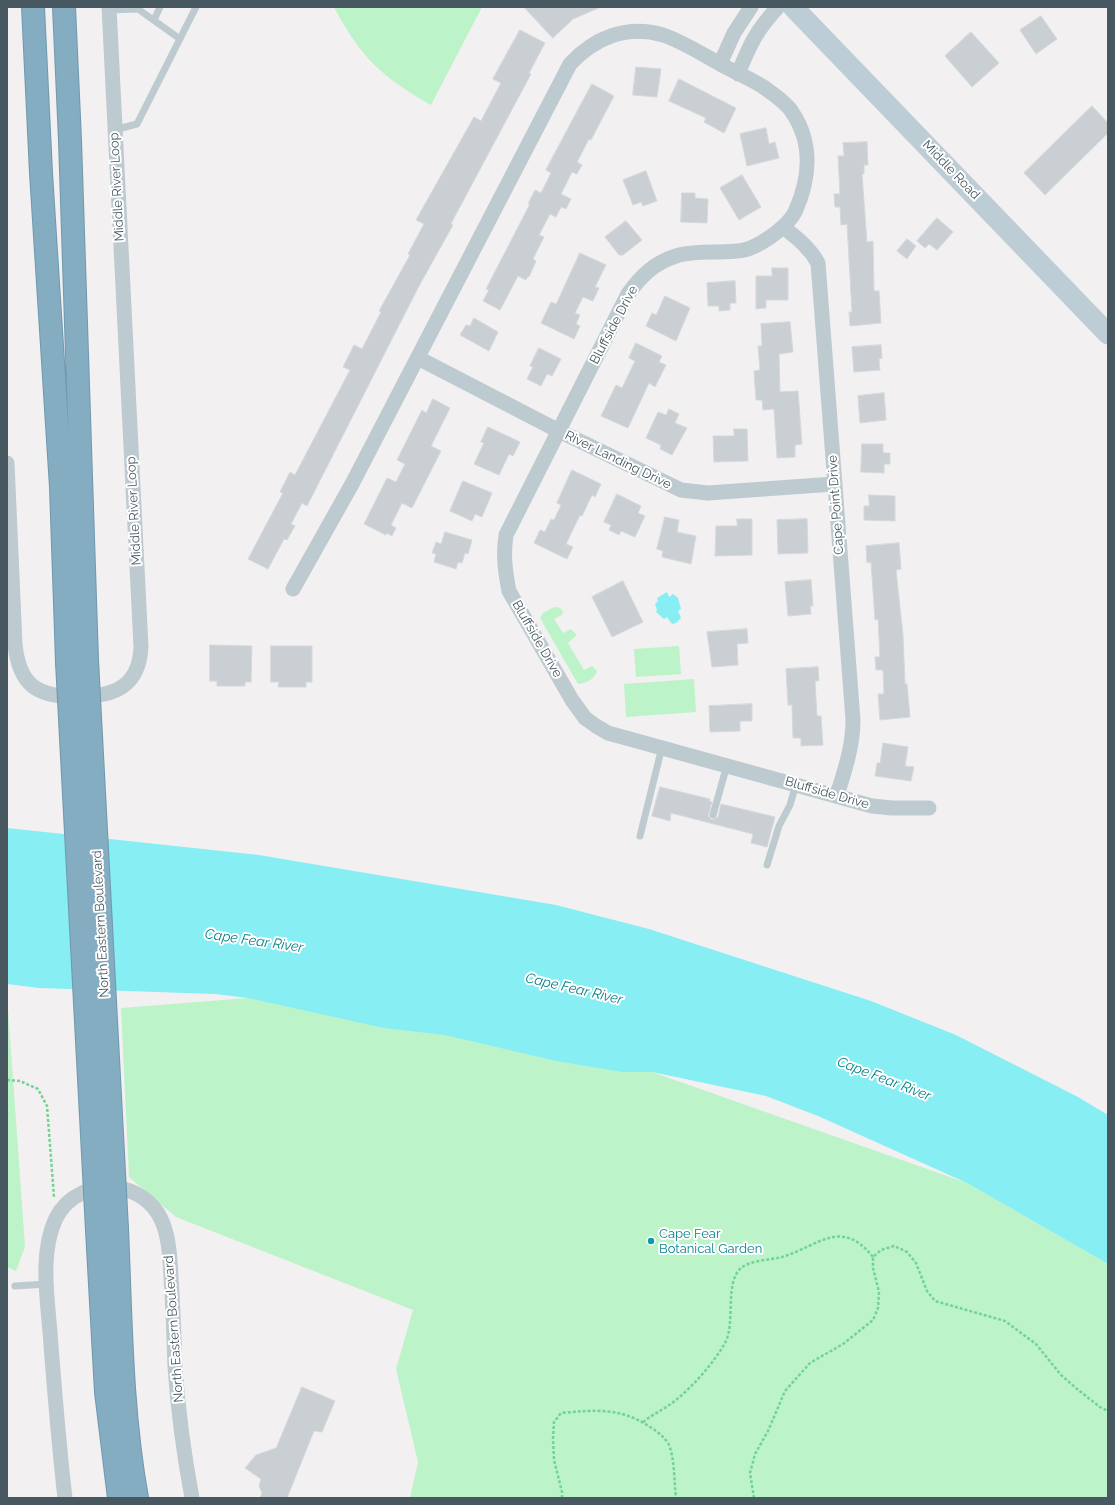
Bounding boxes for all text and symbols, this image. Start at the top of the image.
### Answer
street label: Middle River Loop [106,132,128,242]
street label: Middle Road [919,137,983,203]
street label: Bluffside Drive [587,283,641,367]
street label: River Landing Drive [562,427,674,493]
street label: Cape Point Drive [825,455,847,555]
street label: Middle River Loop [123,456,145,566]
street label: Bluffside Drive [509,598,565,680]
street label: Bluffside Drive [783,774,871,812]
street label: North Eastern Boulevard [89,850,113,998]
water label: Cape Fear River [204,926,304,956]
water label: Cape Fear River [524,970,624,1008]
water label: Cape Fear River [835,1053,933,1105]
place label: Cape Fear Botanical Garden [659,1226,762,1257]
marker: Cape Fear Botanical Garden [646,1236,656,1246]
street label: North Eastern Boulevard [161,1255,187,1403]

